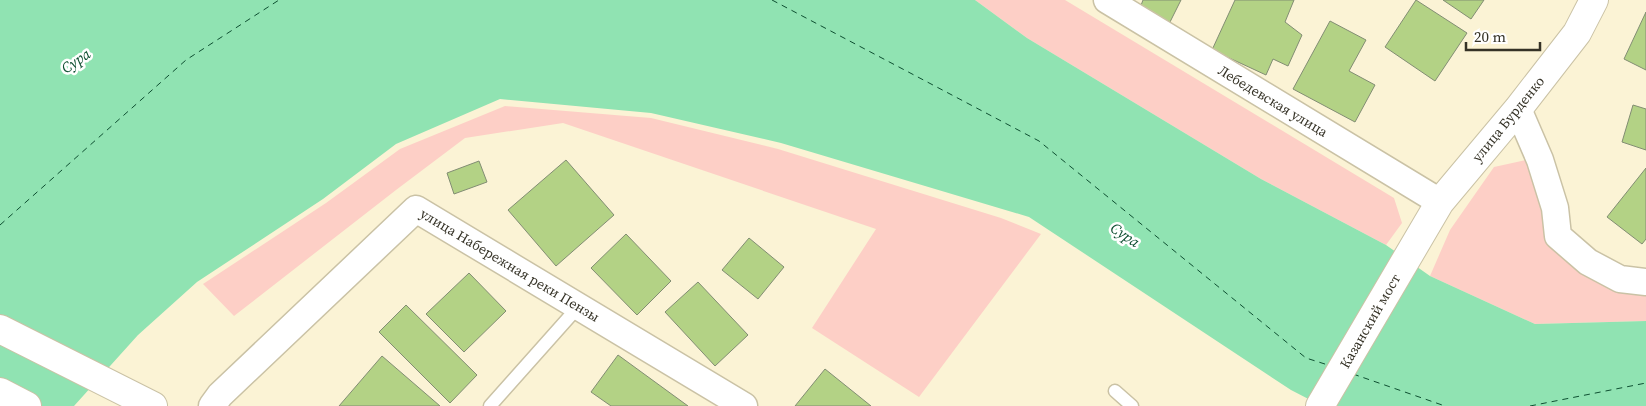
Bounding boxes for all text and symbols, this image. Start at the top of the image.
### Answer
scale bar [1466,20,1540,52]
text: 20 m [1474,26,1506,47]
water label: Сура [57,43,95,78]
street label: Лебедевская улица [1214,60,1332,142]
street label: улица Бурденко [1467,72,1549,166]
street label: улица Набережная реки Пензы [416,203,604,327]
water label: Сура [1106,217,1144,252]
street label: Казанский мост [1335,270,1405,372]

